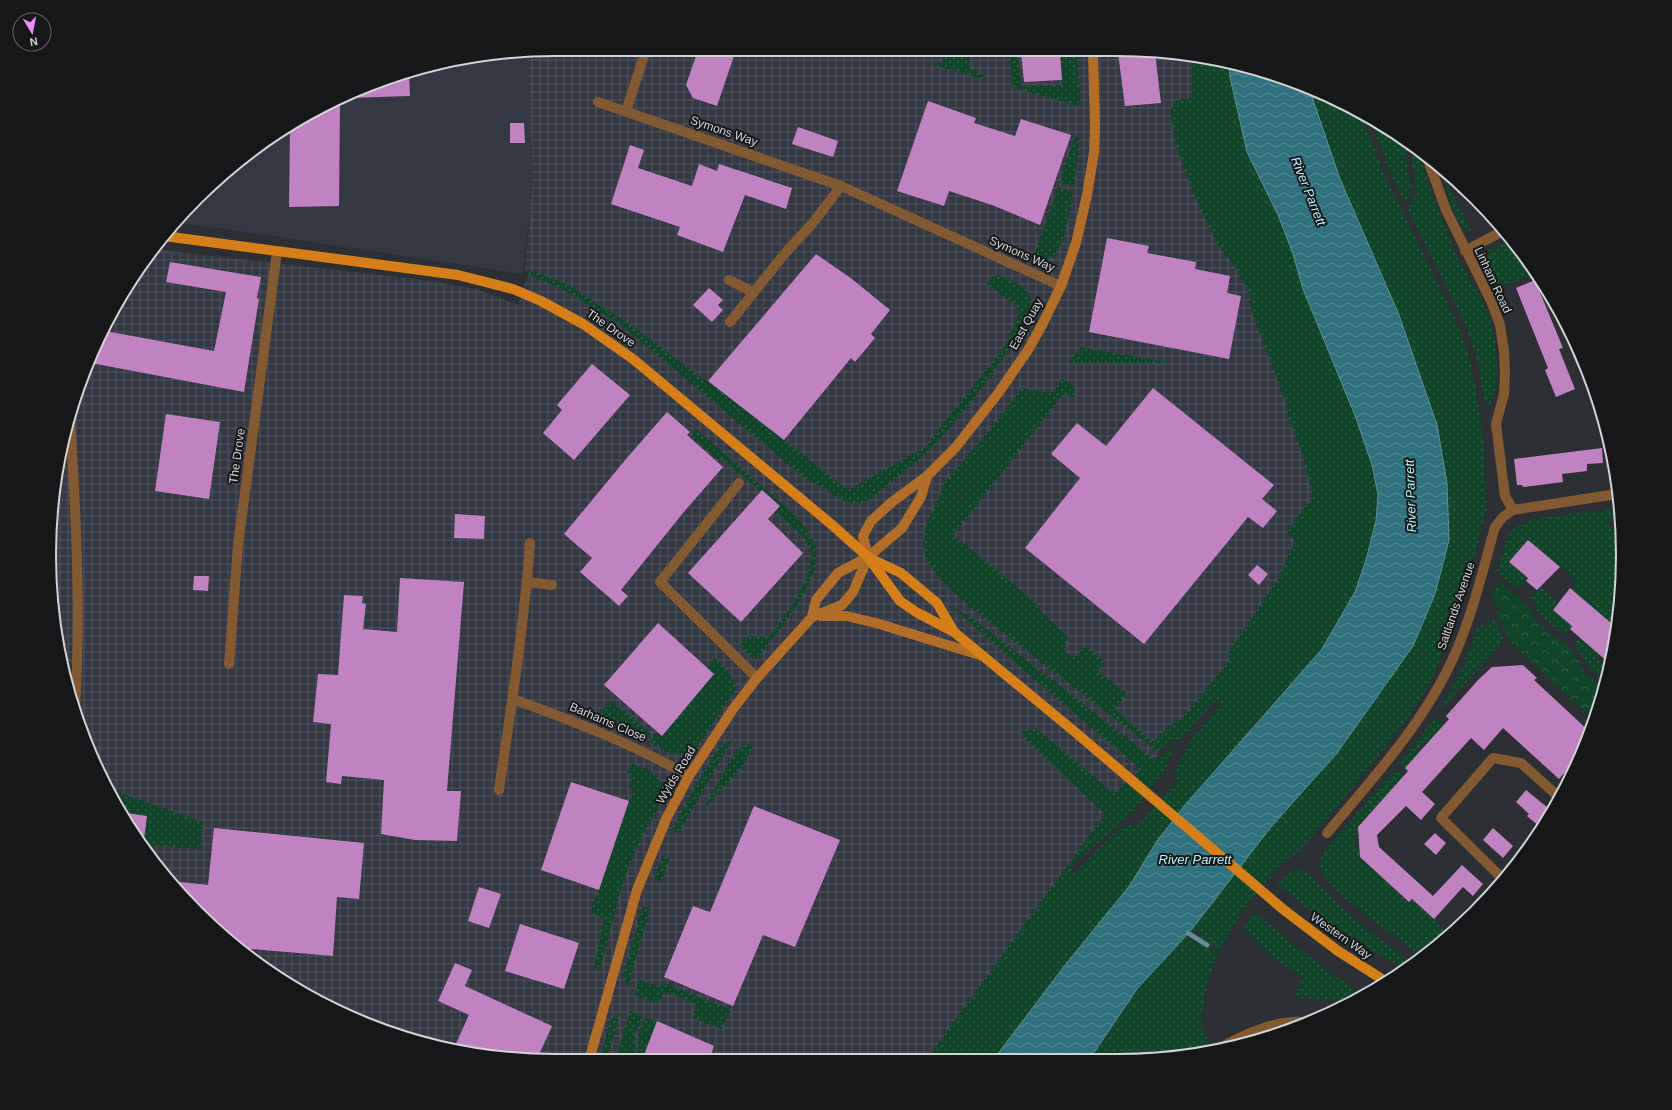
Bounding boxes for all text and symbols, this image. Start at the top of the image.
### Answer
north arrow [12,12,52,52]
text: N [29,35,39,48]
street label: Symons Way [689,113,759,149]
water label: River Parrett [1288,155,1330,229]
street label: Symons Way [987,233,1057,275]
street label: Linham Road [1472,245,1514,315]
street label: East Quay [1006,296,1046,352]
street label: The Drove [584,306,638,350]
street label: The Drove [226,427,248,485]
water label: River Parrett [1402,458,1419,533]
street label: Saltlands Avenue [1434,560,1478,652]
street label: Barhams Close [568,700,649,745]
street label: Wylds Road [653,744,699,806]
water label: River Parrett [1159,852,1233,867]
street label: Western Way [1308,910,1374,962]

